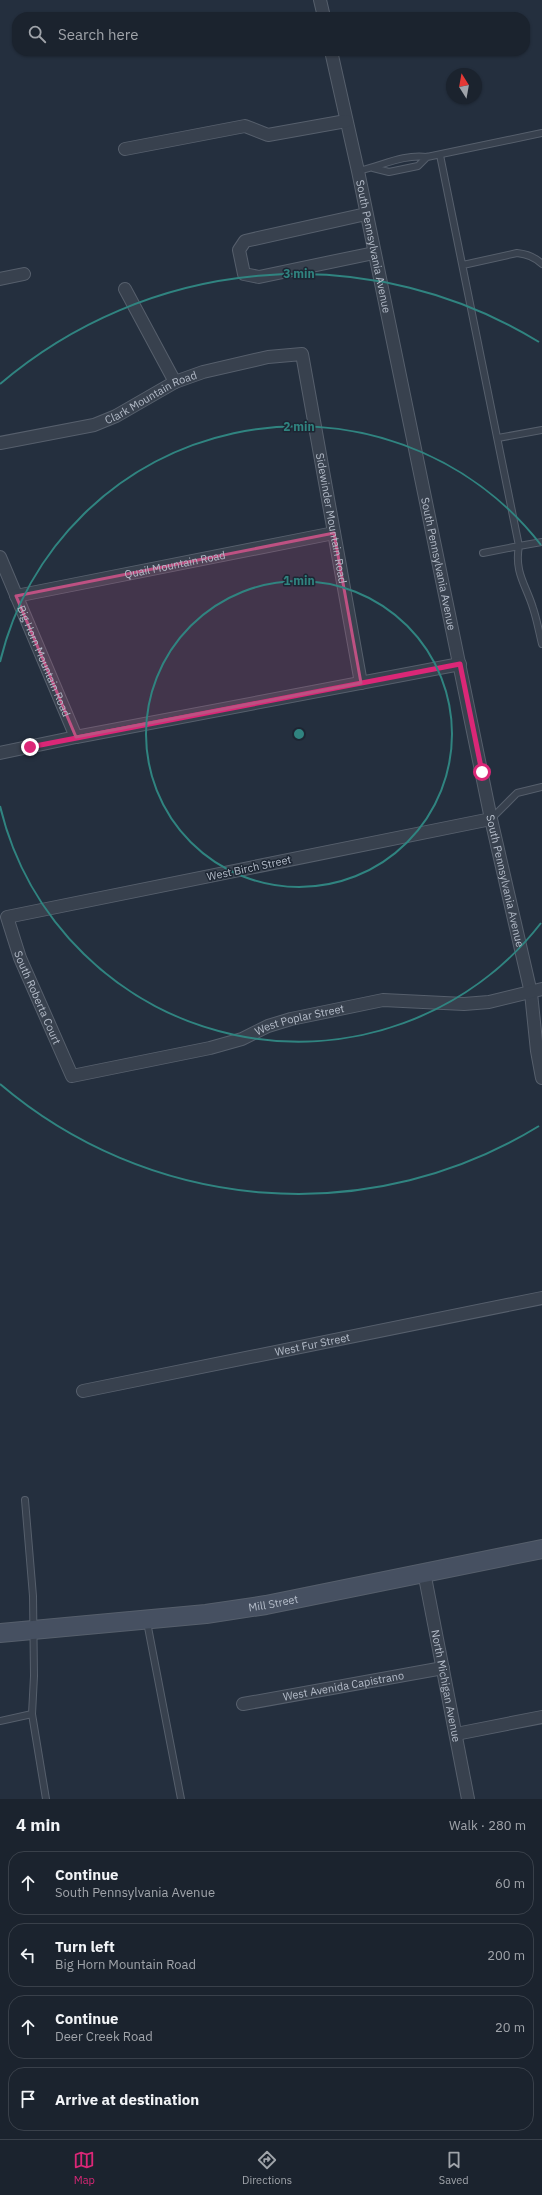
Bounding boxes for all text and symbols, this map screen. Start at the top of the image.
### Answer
search box [12,12,530,56]
icon: search [26,23,48,45]
text: Search here [58,25,138,44]
north arrow [446,68,482,104]
street label: South Pennsylvania Avenue [353,179,394,314]
text: 3 min [283,266,315,281]
street label: Clark Mountain Road [103,368,199,427]
text: 2 min [283,419,315,434]
street label: Sidewinder Mountain Road [313,452,350,585]
street label: South Pennsylvania Avenue [418,496,459,632]
street label: Quail Mountain Road [123,548,227,581]
text: 1 min [283,573,315,588]
street label: Big Horn Mountain Road [14,603,74,719]
centre of rings [292,727,306,741]
route end [21,738,39,756]
route start [473,763,491,781]
street label: South Pennsylvania Avenue [483,813,527,949]
street label: West Birch Street [206,852,293,884]
street label: South Roberta Court [11,949,64,1047]
street label: West Poplar Street [252,1001,346,1039]
street label: West Fur Street [273,1330,351,1359]
street label: Mill Street [247,1592,300,1615]
street label: North Michigan Avenue [428,1628,464,1743]
street label: West Avenida Capistrano [282,1668,405,1704]
text: 4 min [16,1814,60,1836]
text: Walk · 280 m [449,1817,526,1834]
text: Continue [55,1865,119,1884]
icon: ahead [17,1872,39,1894]
text: 60 m [495,1875,525,1892]
text: South Pennsylvania Avenue [55,1884,215,1901]
text: Turn left [55,1937,115,1956]
icon: left [17,1944,39,1966]
text: 200 m [487,1947,525,1964]
text: Big Horn Mountain Road [55,1956,196,1973]
text: Continue [55,2009,119,2028]
icon: ahead [17,2016,39,2038]
text: 20 m [495,2019,525,2036]
text: Deer Creek Road [55,2028,153,2045]
icon: arrive [17,2088,39,2110]
text: Arrive at destination [55,2090,199,2109]
tab: Map [73,2149,95,2187]
tab: Directions [242,2149,292,2187]
tab: Saved [439,2149,469,2187]

